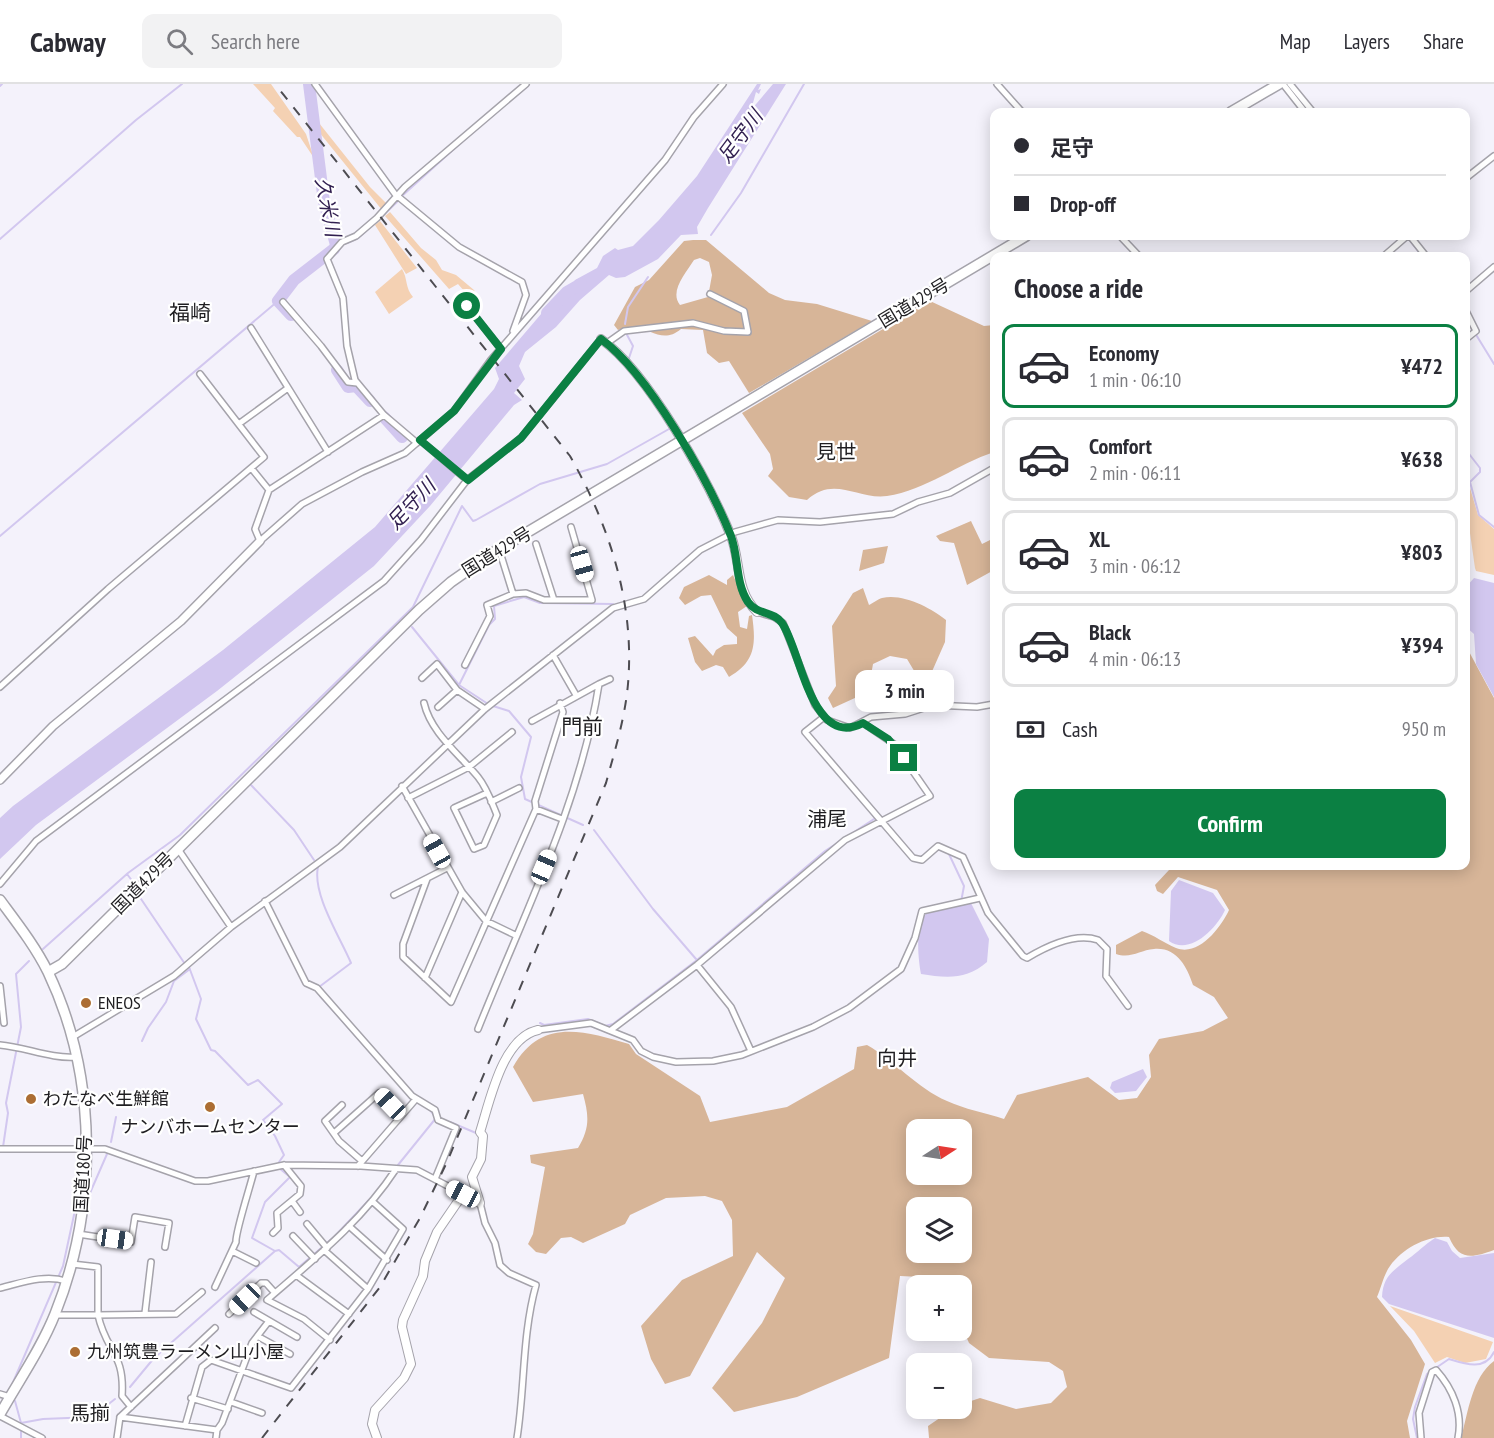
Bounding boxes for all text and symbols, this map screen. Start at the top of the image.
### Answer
search box [142,14,562,68]
text: Cabway [30,23,106,60]
icon: search [163,25,196,58]
text: Search here [211,27,300,55]
text: Map [1280,28,1311,55]
text: Layers [1344,28,1390,55]
text: Share [1423,28,1464,55]
water label: 足守川 [712,103,770,168]
text: 足守 [1050,134,1094,162]
water label: 久米川 [310,175,347,241]
text: Drop-off [1050,190,1116,218]
text: Choose a ride [1014,271,1143,305]
street label: 国道429号 [874,273,953,333]
route start [453,292,480,319]
district label: 福崎 [169,299,211,326]
icon: car [1017,339,1071,393]
text: Economy [1089,339,1159,367]
text: ¥472 [1401,352,1443,380]
text: 1 min · 06:10 [1089,367,1181,393]
icon: car [1017,432,1071,486]
text: Comfort [1089,432,1152,460]
district label: 見世 [816,439,856,465]
text: ¥638 [1401,445,1443,473]
text: 2 min · 06:11 [1089,460,1181,486]
water label: 足守川 [381,472,442,535]
street label: 国道429号 [457,521,536,582]
icon: car [1017,525,1071,579]
text: XL [1089,525,1110,553]
text: ¥803 [1401,538,1443,566]
car [568,544,596,584]
text: 3 min · 06:12 [1089,553,1181,579]
icon: car [1017,618,1071,672]
text: Black [1089,618,1131,646]
text: ¥394 [1401,631,1443,659]
text: 4 min · 06:13 [1089,646,1181,672]
callout: 3 min [854,671,954,713]
text: 3 min [884,678,925,704]
district label: 門前 [561,713,603,740]
icon: cash [1014,713,1047,746]
text: Cash [1062,715,1098,743]
text: 950 m [1402,716,1446,742]
route end [890,744,917,771]
button: Confirm [1014,789,1446,858]
district label: 浦尾 [807,806,847,832]
car [420,831,454,871]
street label: 国道429号 [107,847,178,918]
car [529,847,559,887]
place label: ENEOS [98,991,141,1014]
marker: ENEOS [79,996,93,1010]
district label: 向井 [877,1045,917,1071]
car [371,1085,409,1123]
place label: わたなべ生鮮館 [43,1087,169,1110]
marker: わたなべ生鮮館 [24,1092,38,1106]
marker: ナンバホームセンター [203,1100,217,1114]
place label: ナンバホームセンター [120,1115,300,1138]
north arrow [906,1119,972,1185]
map controls [906,1119,972,1419]
street label: 国道180号 [69,1134,96,1214]
car [443,1178,483,1210]
button: layers [906,1197,972,1263]
car [96,1228,134,1250]
button: + [906,1275,972,1341]
car [226,1280,264,1318]
place label: 九州筑豊ラーメン山小屋 [87,1340,284,1363]
marker: 九州筑豊ラーメン山小屋 [68,1345,82,1359]
button: − [906,1353,972,1419]
district label: 馬揃 [70,1400,110,1426]

